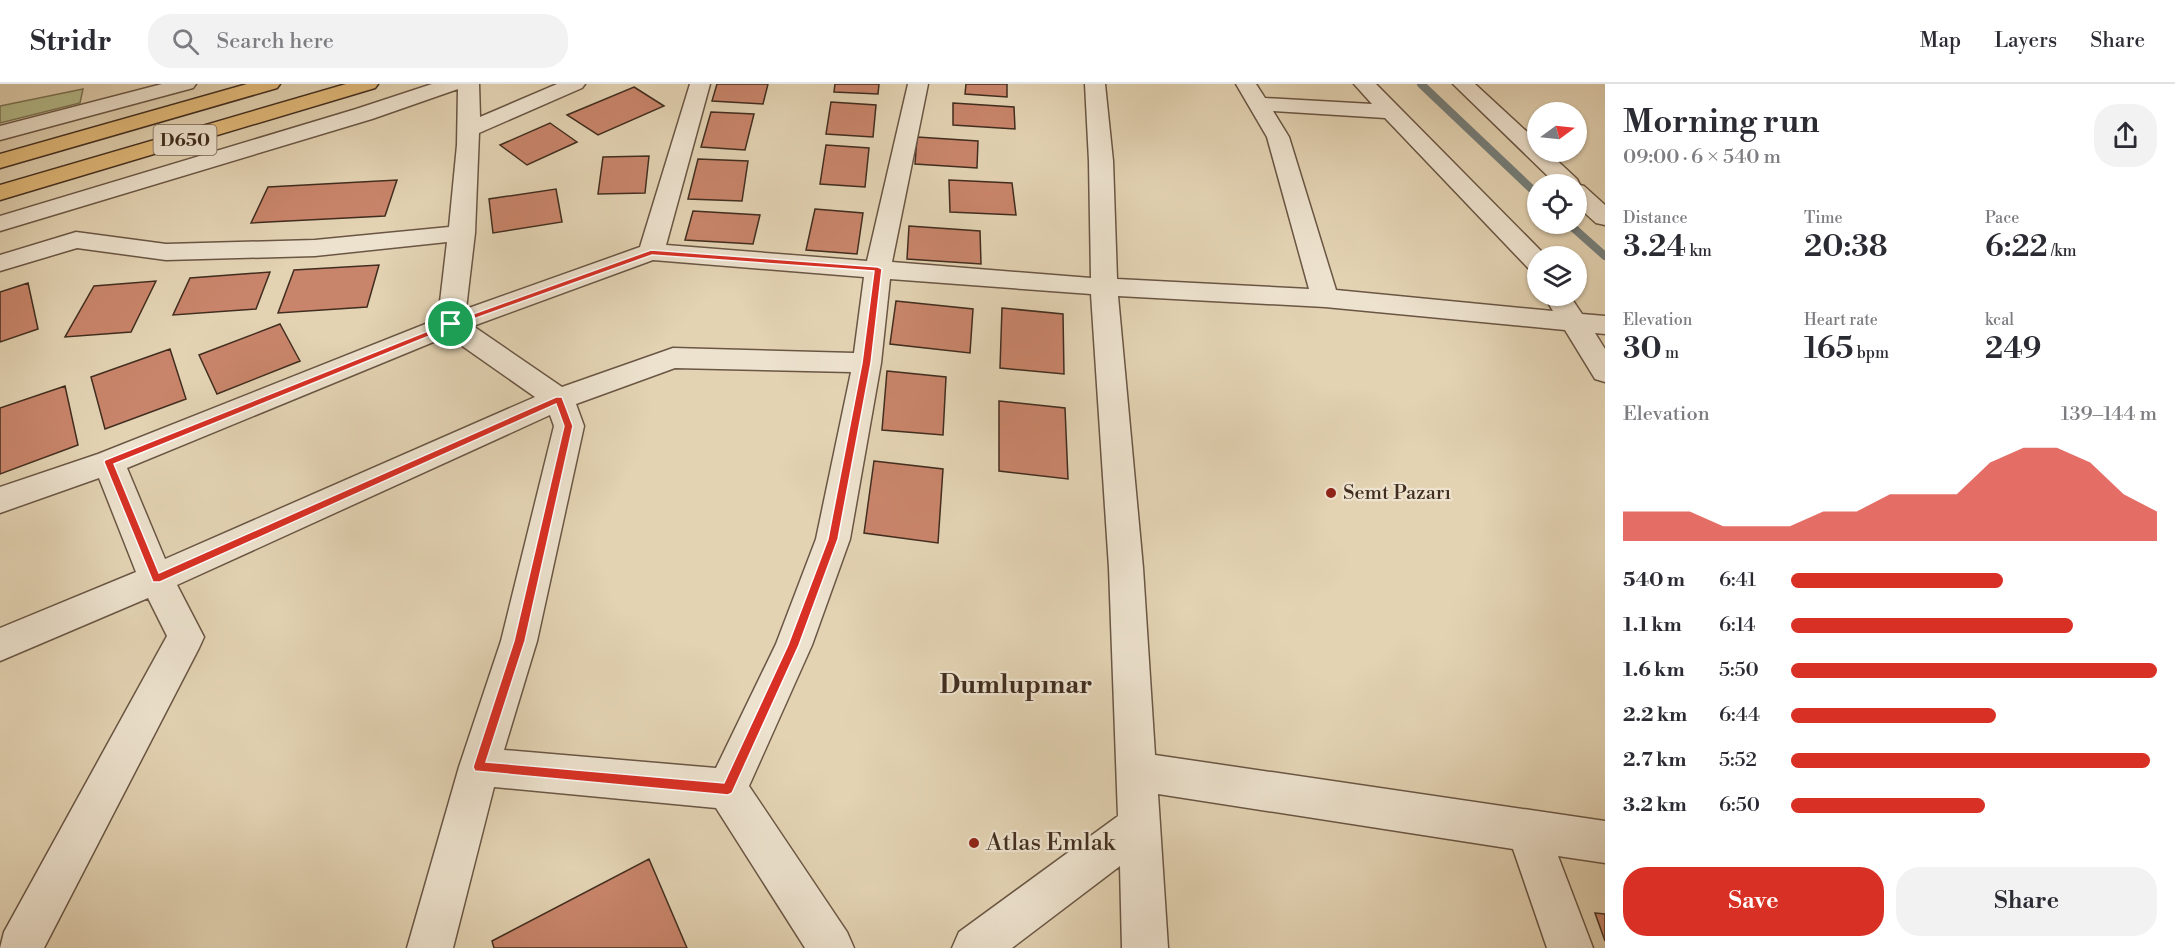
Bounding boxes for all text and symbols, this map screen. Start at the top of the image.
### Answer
search box [148,14,568,68]
text: Stridr [30,24,112,59]
icon: search [169,25,202,58]
text: Search here [217,28,334,55]
text: Map [1920,28,1961,54]
text: Layers [1994,28,2057,54]
text: Share [2090,28,2145,54]
north arrow [1527,102,1587,162]
map controls [1527,102,1587,306]
text: Morning run [1623,102,1820,143]
button: share [2094,104,2157,167]
road number: D650 [154,125,216,155]
text: 09:00 · 6 × 540 m [1623,145,1781,170]
button: locate [1527,174,1587,234]
text: Distance [1623,208,1688,228]
text: Time [1804,208,1843,228]
text: Pace [1985,208,2019,228]
text: 3.24 [1623,228,1686,266]
text: 20:38 [1804,228,1888,266]
text: 6:22 [1985,228,2048,266]
text: km [1686,241,1712,261]
text: /km [2048,241,2077,261]
button: layers [1527,246,1587,306]
pin [425,298,476,349]
icon: arrive [434,307,467,340]
text: Elevation [1623,310,1692,330]
text: Heart rate [1804,310,1878,330]
text: kcal [1985,310,2014,330]
text: 30 [1623,330,1662,368]
text: 165 [1804,330,1853,368]
text: 249 [1985,330,2041,368]
text: m [1662,343,1679,363]
text: bpm [1853,343,1889,363]
text: Elevation [1623,402,1710,427]
text: 139–144 m [2061,402,2157,427]
place label: Semt Pazarı [1343,481,1451,506]
marker: Semt Pazarı [1324,486,1338,500]
text: 540 m [1623,568,1685,593]
text: 6:41 [1719,568,1756,593]
text: 1.1 km [1623,613,1682,638]
text: 6:14 [1719,613,1755,638]
text: 1.6 km [1623,658,1685,683]
text: 5:50 [1719,658,1759,683]
district label: Dumlupınar [940,669,1092,701]
text: 2.2 km [1623,703,1687,728]
text: 6:44 [1719,703,1760,728]
text: 2.7 km [1623,748,1687,773]
text: 5:52 [1719,748,1757,773]
text: 3.2 km [1623,793,1687,818]
text: 6:50 [1719,793,1760,818]
place label: Atlas Emlak [985,828,1117,858]
marker: Atlas Emlak [967,836,981,850]
button: Save [1623,867,1884,936]
button: Share [1896,867,2157,936]

